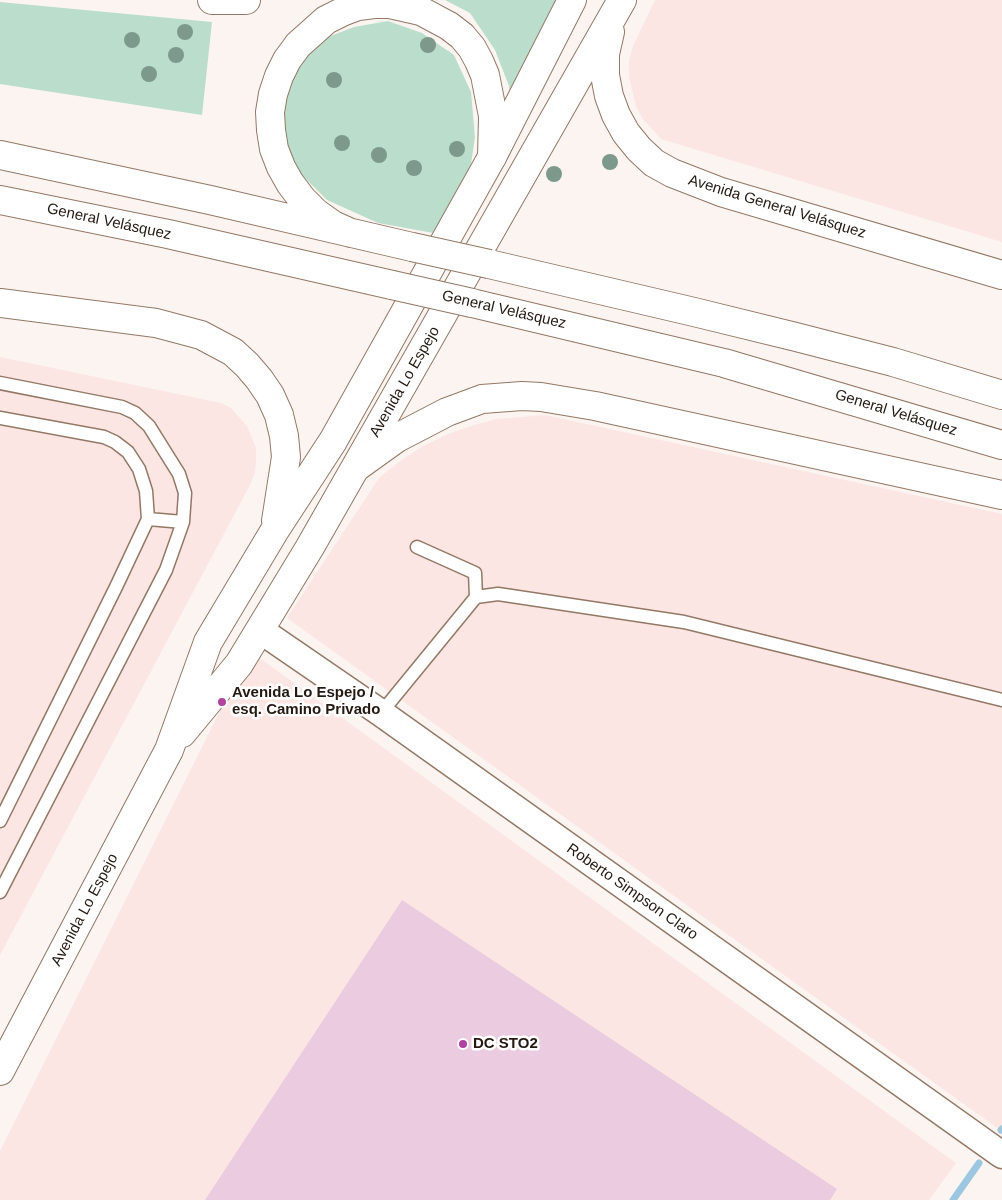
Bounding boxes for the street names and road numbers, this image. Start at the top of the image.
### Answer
street label: Avenida General Velásquez [686,171,868,243]
street label: General Velásquez [45,200,173,244]
street label: General Velásquez [440,287,568,333]
street label: Avenida Lo Espejo [366,323,444,441]
street label: General Velásquez [833,386,959,440]
street label: Roberto Simpson Claro [563,840,701,944]
street label: Avenida Lo Espejo [48,851,122,969]

